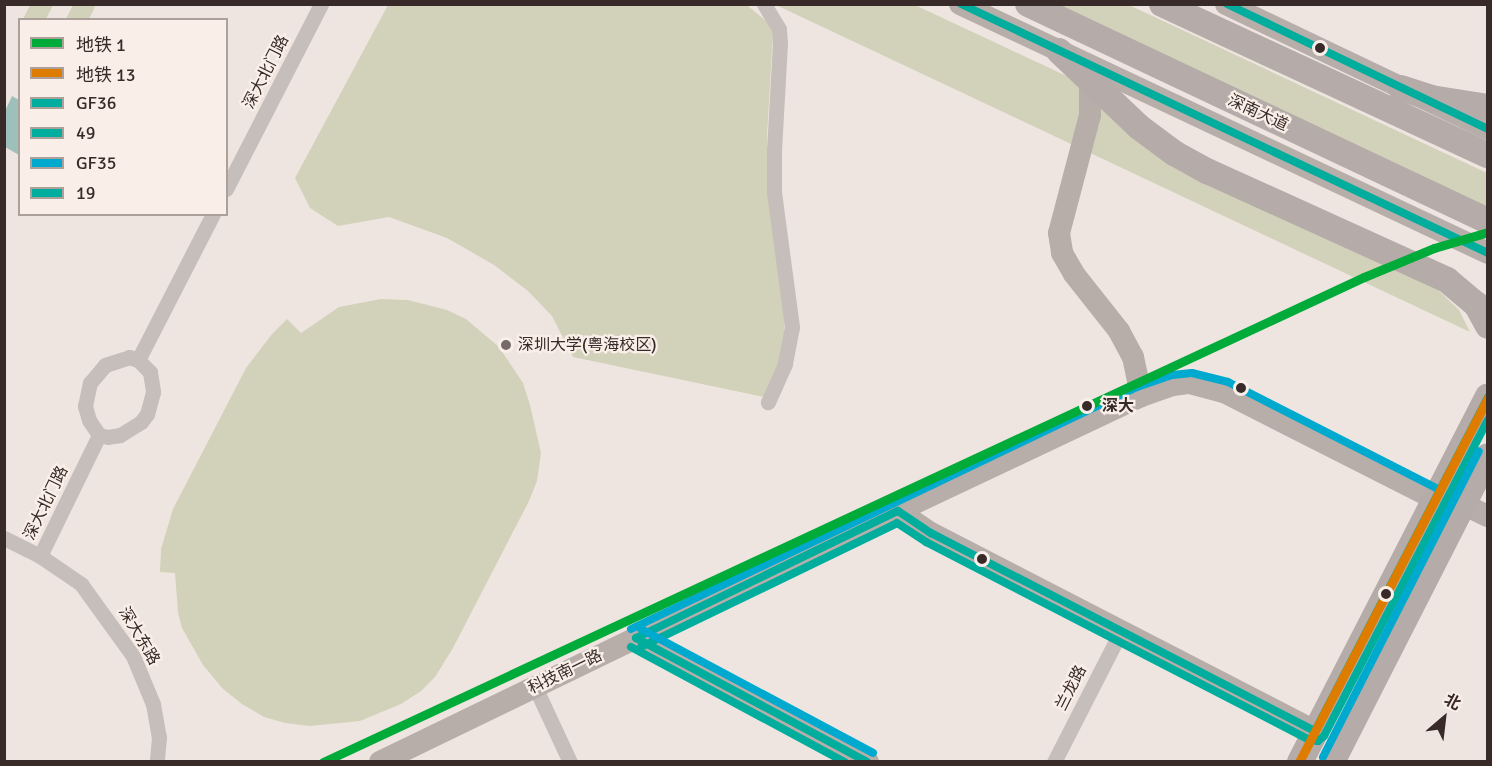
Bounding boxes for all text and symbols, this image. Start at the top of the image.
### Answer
legend [18,18,228,216]
street label: 深大北门路 [239,32,293,112]
text: 地铁 1 [76,34,126,56]
unlabelled marker [1314,42,1326,54]
text: 地铁 13 [76,64,135,86]
street label: 深南大道 [1225,91,1291,135]
text: GF36 [76,92,116,114]
text: 49 [76,122,95,144]
text: GF35 [76,152,116,174]
text: 19 [76,182,95,204]
place label: 深圳大学(粤海校区) [518,335,657,355]
marker: 深圳大学(粤海校区) [499,338,513,352]
unlabelled marker [1235,382,1247,394]
marker: 深大 [1077,396,1097,416]
place label: 深大 [1102,396,1134,416]
street label: 深大北门路 [20,463,72,543]
unlabelled marker [976,553,988,565]
unlabelled marker [1380,588,1392,600]
street label: 深大东路 [114,604,164,668]
street label: 科技南一路 [525,646,605,698]
street label: 兰龙路 [1052,662,1090,714]
north arrow [1414,688,1474,748]
text: 北 [1441,690,1464,715]

